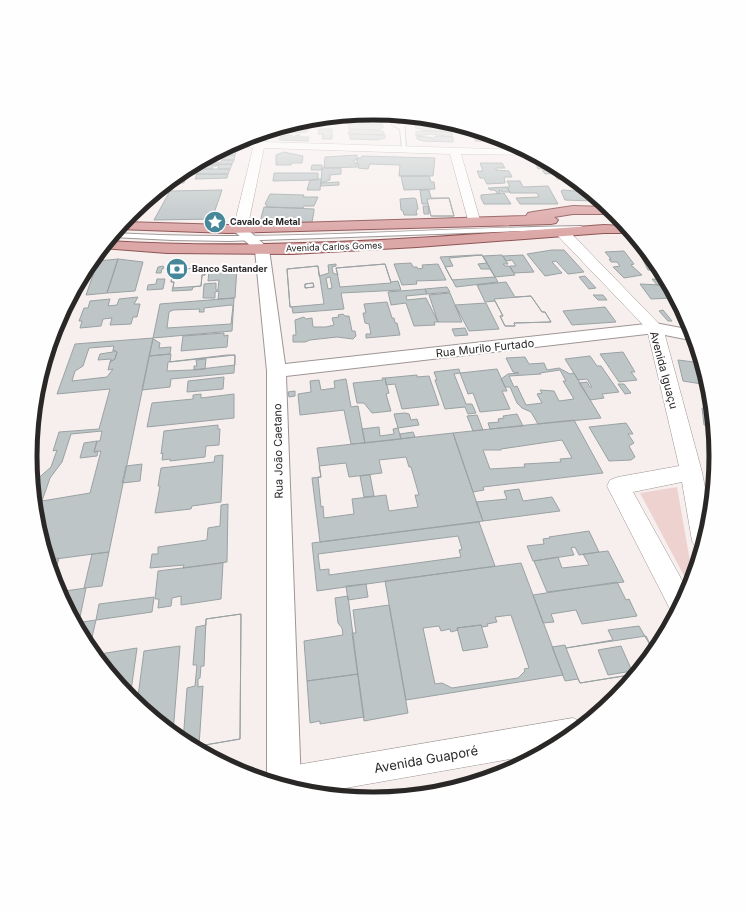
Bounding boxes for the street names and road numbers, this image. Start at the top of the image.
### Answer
street label: Avenida Carlos Gomes [286,239,383,254]
street label: Avenida Iguaçu [647,330,681,410]
street label: Rua Murilo Furtado [435,336,535,360]
street label: Rua João Caetano [270,403,286,499]
street label: Avenida Guaporé [373,742,479,776]

